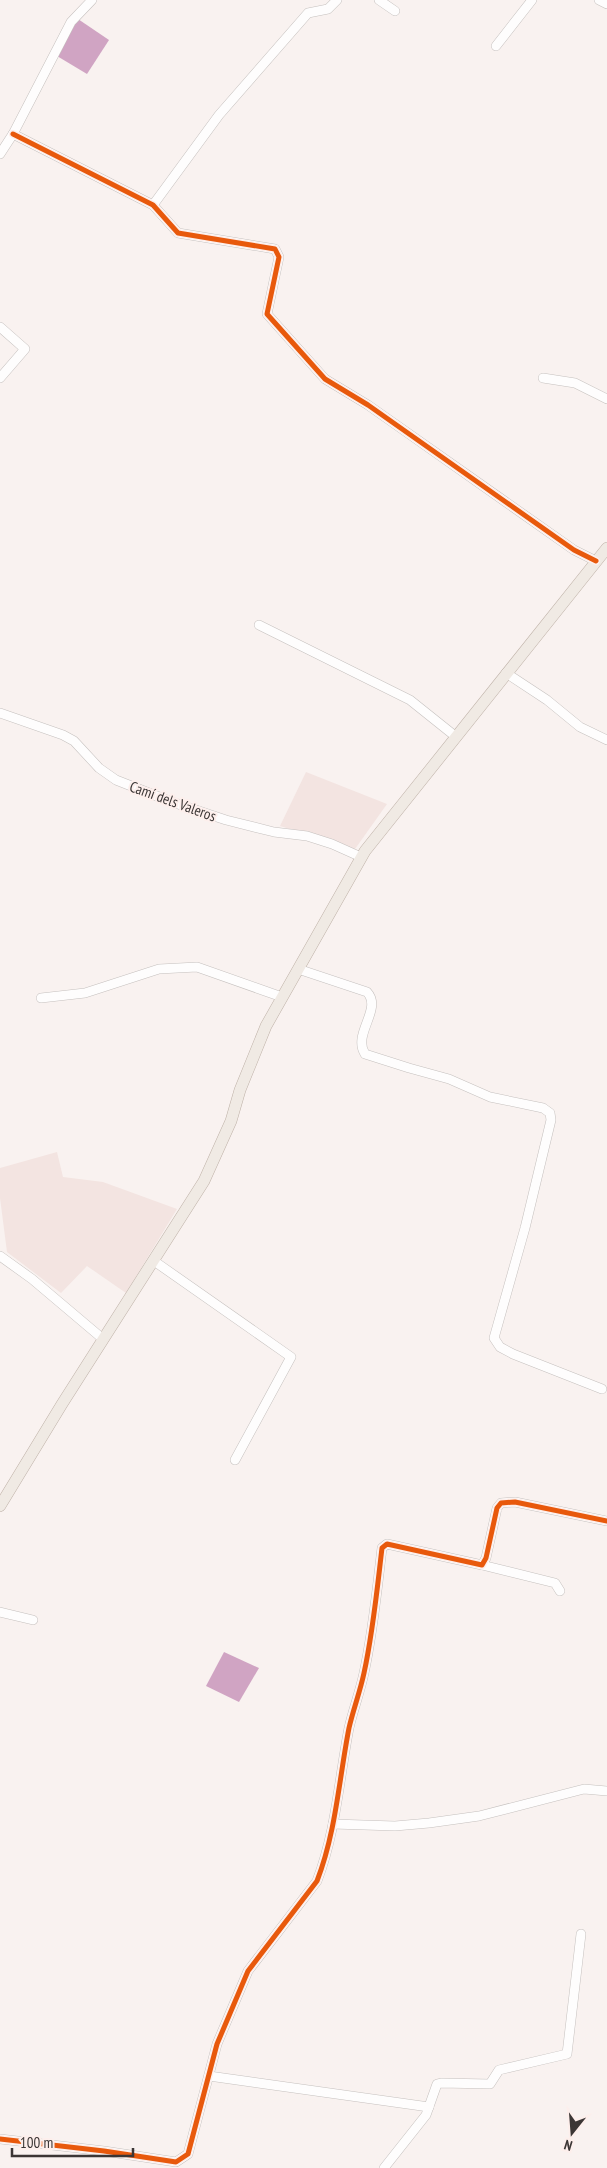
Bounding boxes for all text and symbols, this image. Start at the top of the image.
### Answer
street label: Camí dels Valeros [127,777,219,825]
north arrow [547,2108,597,2158]
scale bar [12,2126,134,2158]
text: 100 m [20,2133,53,2152]
text: N [562,2136,574,2155]

